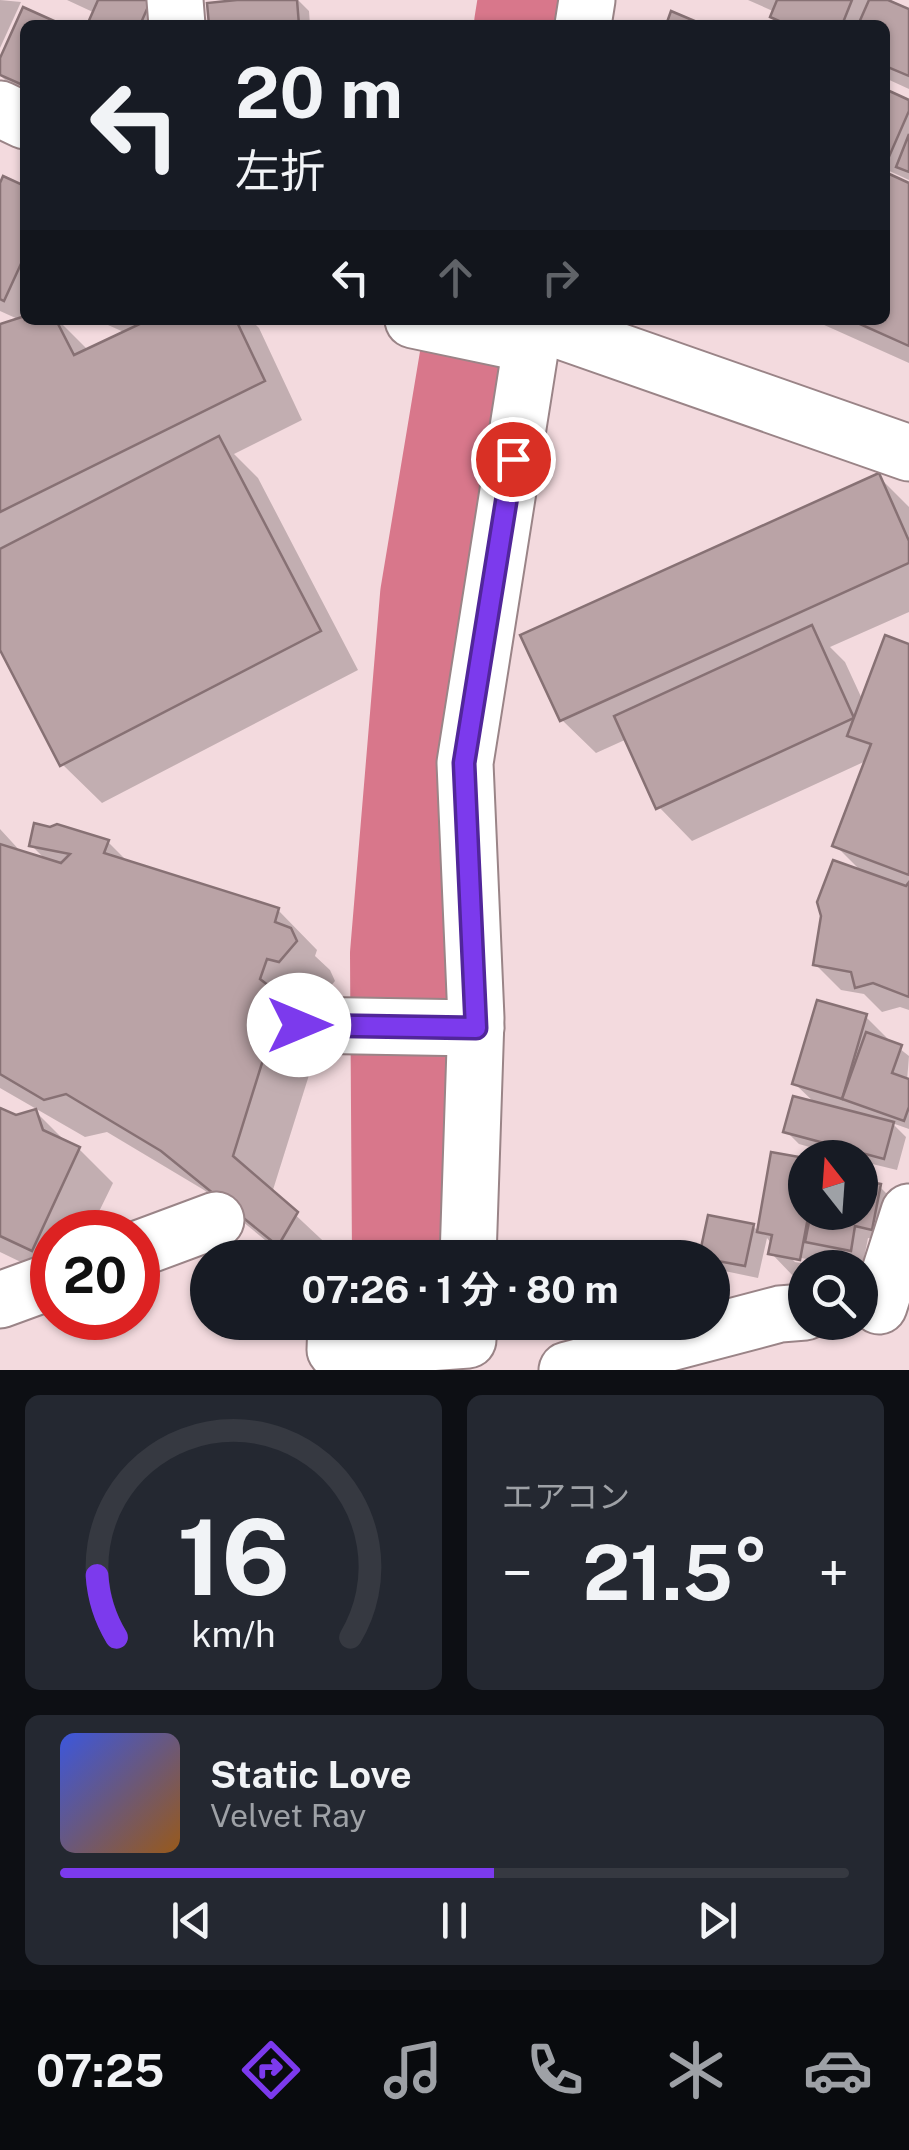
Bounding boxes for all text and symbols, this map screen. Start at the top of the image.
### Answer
text: 20 m [235,51,403,134]
icon: left [70,60,200,190]
text: 左折 [235,144,325,197]
icon: left [323,250,378,305]
icon: ahead [428,250,483,305]
icon: right [533,250,588,305]
pin [471,417,556,502]
icon: arrive [486,432,541,487]
position arrow [247,973,351,1077]
north arrow [788,1140,878,1230]
map controls [788,1140,878,1340]
speed limit sign: 20 [30,1210,160,1340]
button: search [788,1250,878,1340]
text: 07:26 · 1 分 · 80 m [302,1267,618,1312]
text: エアコン [502,1478,630,1515]
text: 16 [177,1496,290,1618]
text: 21.5° [582,1529,769,1617]
text: − [502,1541,533,1605]
text: + [819,1541,849,1605]
text: km/h [191,1613,276,1655]
text: Static Love [210,1752,412,1797]
text: Velvet Ray [210,1797,366,1834]
icon: previous [164,1893,219,1948]
icon: pause [427,1893,482,1948]
icon: next [690,1893,745,1948]
icon: directions [236,2035,306,2105]
icon: music [378,2035,448,2105]
icon: phone [520,2035,590,2105]
icon: climate [661,2035,731,2105]
icon: car [803,2035,873,2105]
text: 07:25 [36,2044,164,2097]

